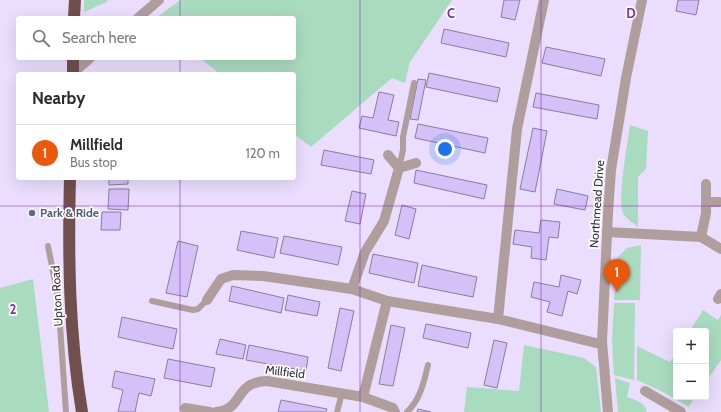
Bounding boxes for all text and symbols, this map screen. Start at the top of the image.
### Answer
text: C [447,5,455,21]
text: D [626,5,636,21]
search box [16,16,296,60]
icon: search [30,27,52,49]
text: Search here [62,29,137,47]
text: Nearby [32,88,85,108]
text: Millfield [70,136,123,154]
your location [435,139,455,159]
text: 1 [43,145,47,161]
text: 120 m [246,145,280,161]
text: Bus stop [70,154,117,170]
street label: Northmead Drive [586,160,607,248]
place label: Park & Ride [40,205,99,220]
marker: Park & Ride [27,208,37,218]
pin: 1 [604,259,630,292]
street label: Upton Road [47,265,66,327]
text: 2 [10,301,17,317]
map controls [673,328,709,400]
button: + [673,328,709,364]
street label: Millfield [264,362,306,381]
button: − [673,364,709,400]

